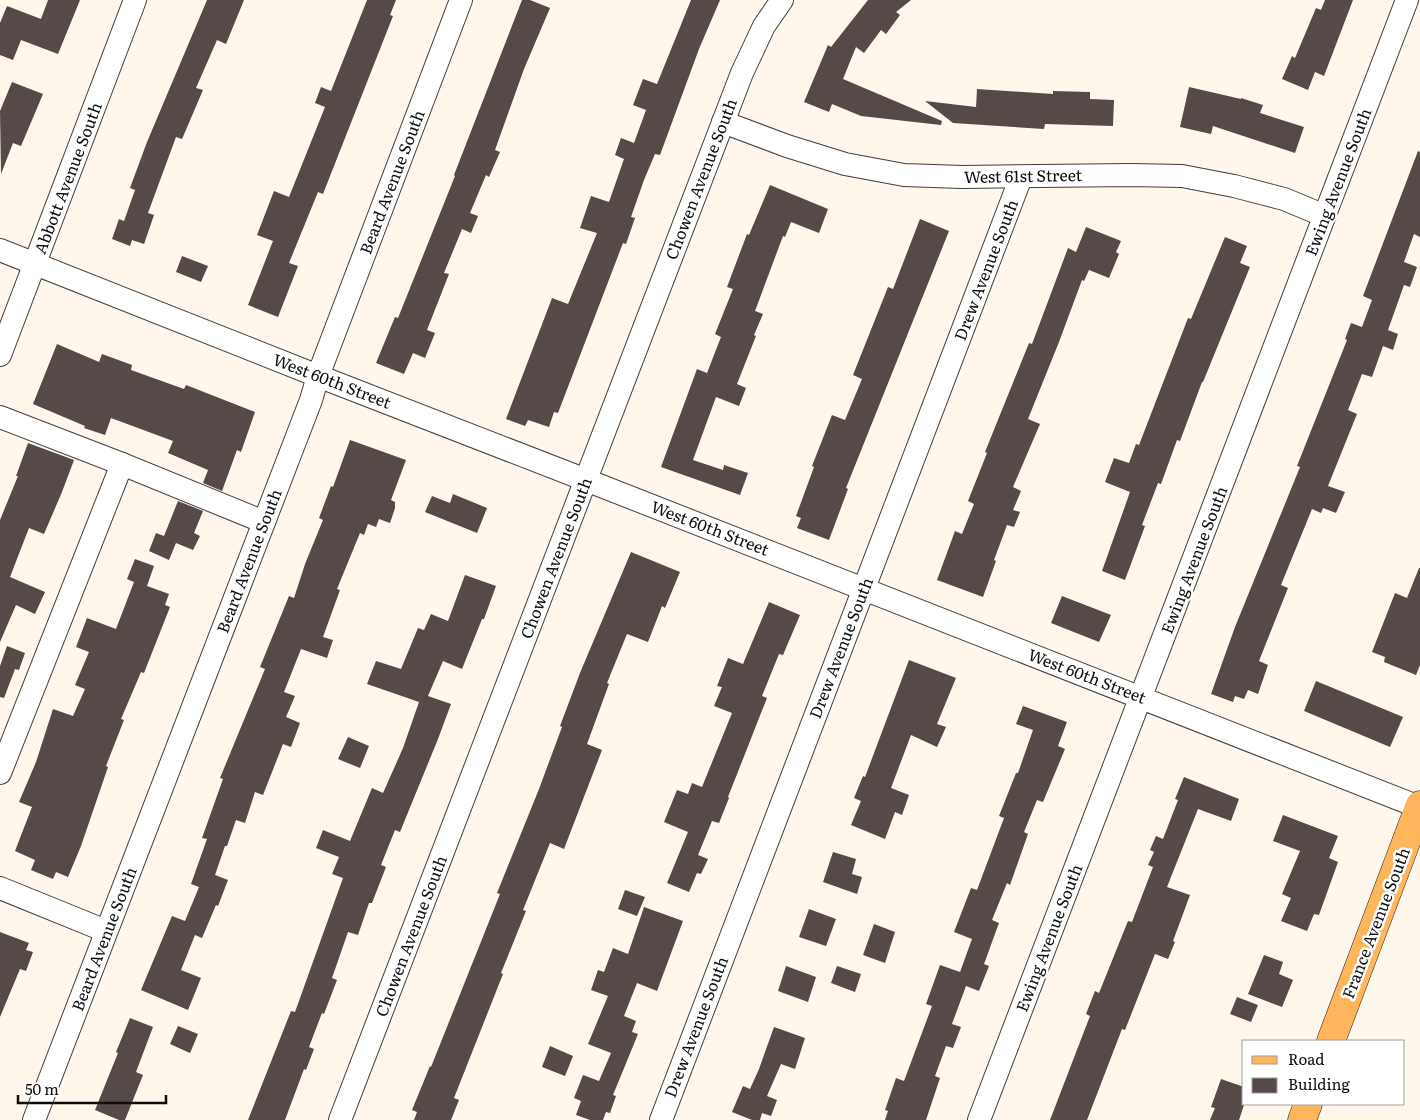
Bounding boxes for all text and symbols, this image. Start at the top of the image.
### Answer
street label: Chowen Avenue South [658,94,742,263]
street label: Abbott Avenue South [27,98,107,257]
street label: Ewing Avenue South [1298,104,1376,259]
street label: Beard Avenue South [352,106,430,257]
street label: West 61st Street [964,162,1083,188]
street label: Drew Avenue South [947,195,1023,344]
street label: West 60th Street [270,347,395,414]
street label: Chowen Avenue South [513,473,597,642]
street label: Ewing Avenue South [1154,482,1232,637]
street label: Beard Avenue South [209,485,287,636]
street label: West 60th Street [648,494,773,561]
street label: Drew Avenue South [802,573,878,722]
street label: West 60th Street [1025,642,1150,709]
street label: France Avenue South [1335,843,1415,1002]
street label: Chowen Avenue South [368,851,452,1020]
street label: Ewing Avenue South [1009,860,1087,1015]
street label: Beard Avenue South [64,863,142,1014]
street label: Drew Avenue South [657,952,733,1101]
legend [1242,1040,1405,1105]
text: Road [1288,1047,1324,1070]
scale bar [18,1072,165,1104]
text: Building [1288,1072,1350,1095]
text: 50 m [25,1077,59,1100]

